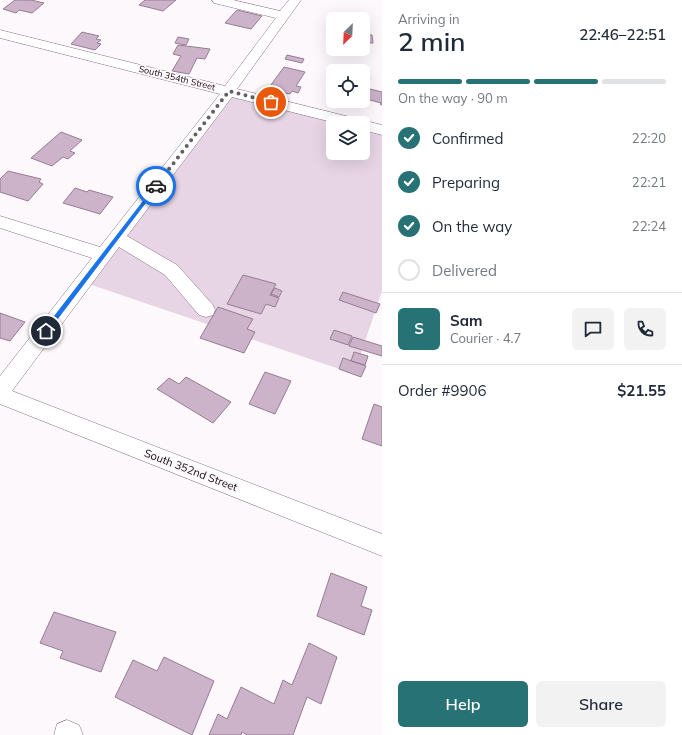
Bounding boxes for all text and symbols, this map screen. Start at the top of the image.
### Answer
text: Arriving in [398,11,460,27]
north arrow [326,12,370,56]
map controls [326,12,370,160]
text: 2 min [398,25,466,58]
text: 22:46–22:51 [579,25,666,44]
street label: South 354th Street [138,63,217,92]
button: locate [326,64,370,108]
pin [254,85,288,119]
text: On the way · 90 m [398,90,508,106]
icon: bag [260,91,282,113]
button: layers [326,116,370,160]
icon: check [398,127,420,149]
text: Confirmed [432,129,503,148]
text: 22:20 [632,130,666,146]
courier [136,166,176,206]
icon: check [398,171,420,193]
text: Preparing [432,173,500,192]
text: 22:21 [632,174,666,190]
icon: car [145,175,167,197]
icon: check [398,215,420,237]
text: On the way [432,217,512,236]
text: 22:24 [632,218,666,234]
text: Delivered [432,261,497,280]
button: chat [572,308,614,350]
button: phone [624,308,666,350]
text: Sam [450,311,482,330]
pin [29,314,63,348]
text: S [414,319,424,338]
icon: home [35,320,57,342]
text: Courier · 4.7 [450,330,521,346]
text: Order #9906 [398,381,486,400]
text: $21.55 [617,381,666,400]
street label: South 352nd Street [142,446,240,494]
button: Help [398,681,528,727]
button: Share [536,681,666,727]

